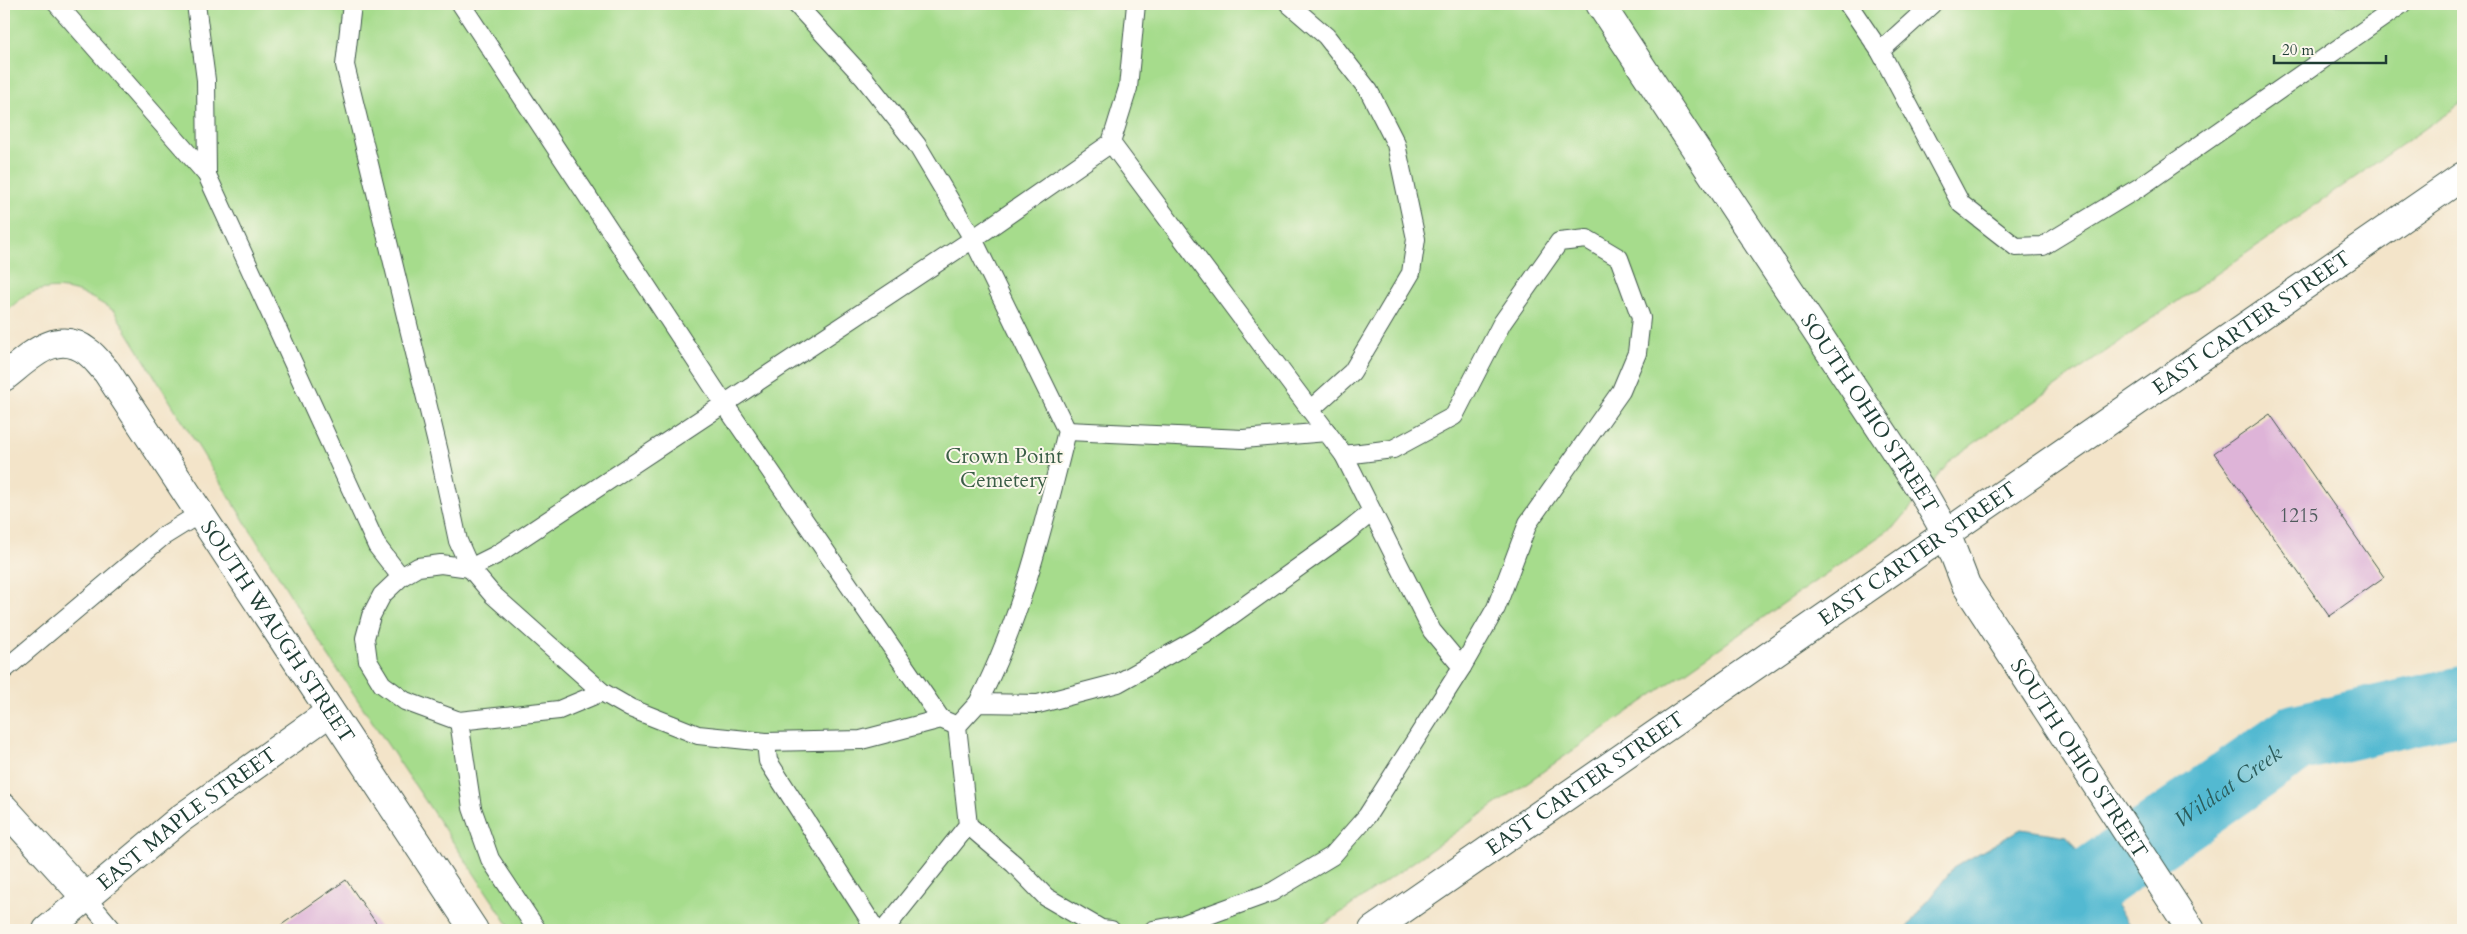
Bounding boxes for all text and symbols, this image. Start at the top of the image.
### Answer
scale bar [2274,32,2387,64]
text: 20 m [2282,40,2314,60]
street label: EAST CARTER STREET [2147,244,2357,402]
street label: SOUTH OHIO STREET [1793,308,1945,518]
park label: Crown Point Cemetery [945,442,1063,495]
street label: EAST CARTER STREET [1813,475,2023,633]
house number: 1215 [2280,503,2318,529]
street label: SOUTH WAUGH STREET [193,515,361,749]
street label: SOUTH OHIO STREET [2003,653,2154,864]
street label: EAST CARTER STREET [1480,705,1691,863]
water label: Wildcat Creek [2168,738,2288,835]
street label: EAST MAPLE STREET [91,740,283,897]

